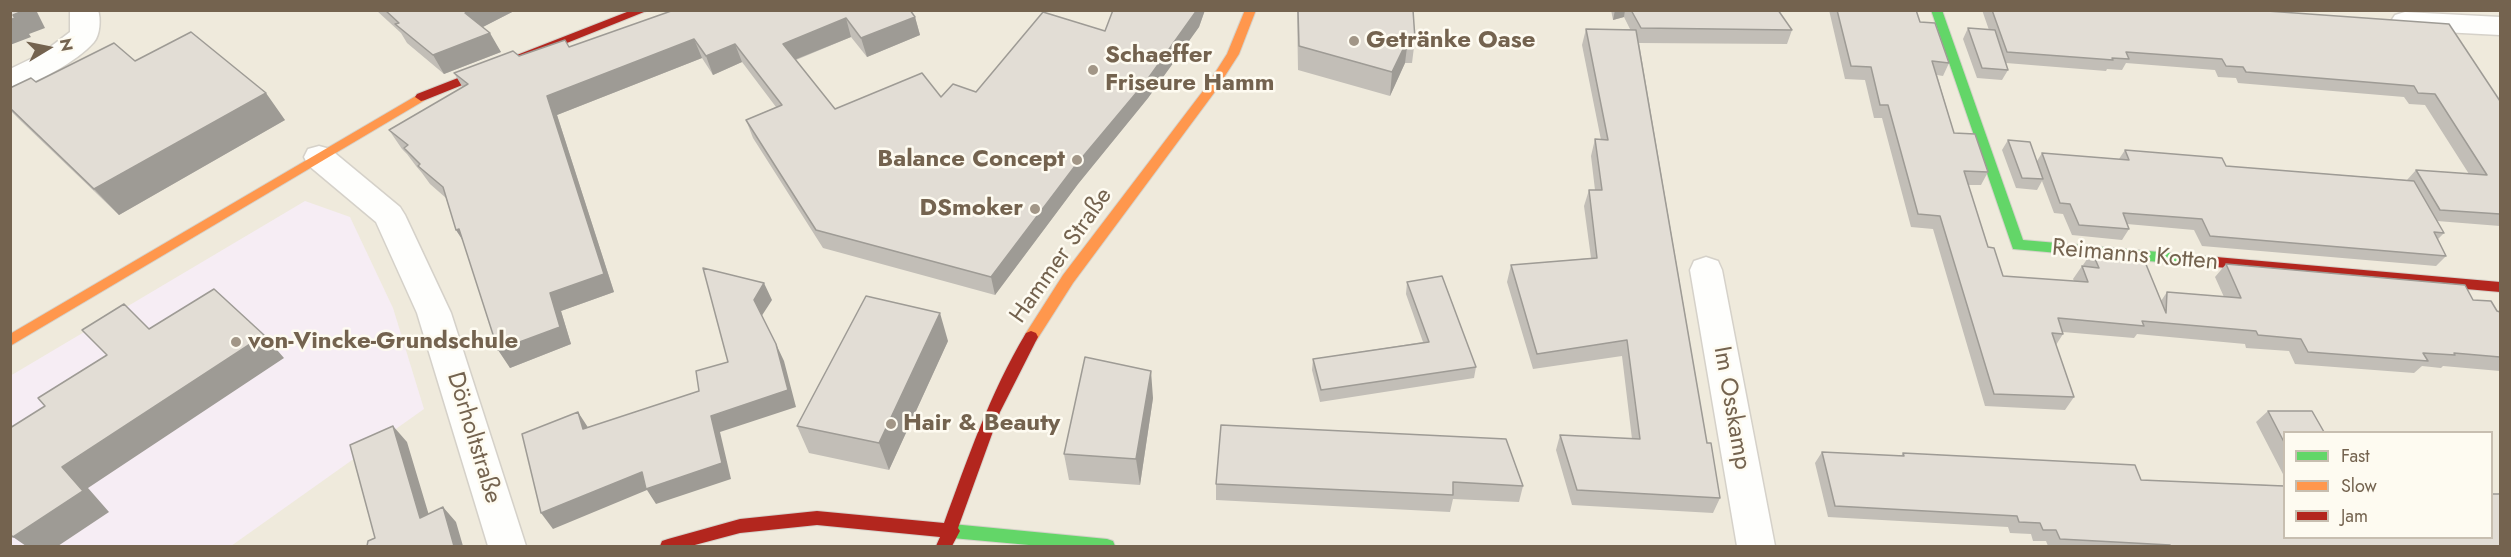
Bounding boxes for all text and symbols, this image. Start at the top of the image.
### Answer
north arrow [18,18,78,78]
place label: Getränke Oase [1366,27,1535,55]
marker: Getränke Oase [1347,34,1361,48]
text: N [54,37,79,53]
place label: Schaeffer Friseure Hamm [1105,42,1274,98]
marker: Schaeffer Friseure Hamm [1086,63,1100,77]
place label: Balance Concept [877,146,1065,174]
marker: Balance Concept [1070,153,1084,167]
street label: Hammer Straße [1005,183,1119,329]
place label: DSmoker [919,195,1023,223]
marker: DSmoker [1028,202,1042,216]
street label: Reimanns Kotten [2051,234,2219,278]
place label: von-Vincke-Grundschule [248,328,518,356]
marker: von-Vincke-Grundschule [229,335,243,349]
street label: Im Osskamp [1706,344,1756,472]
street label: Dörholtstraße [439,369,507,507]
place label: Hair & Beauty [903,410,1060,438]
marker: Hair & Beauty [884,417,898,431]
legend [2283,431,2493,539]
text: Fast [2341,443,2370,469]
text: Slow [2341,473,2377,499]
text: Jam [2341,503,2368,529]

